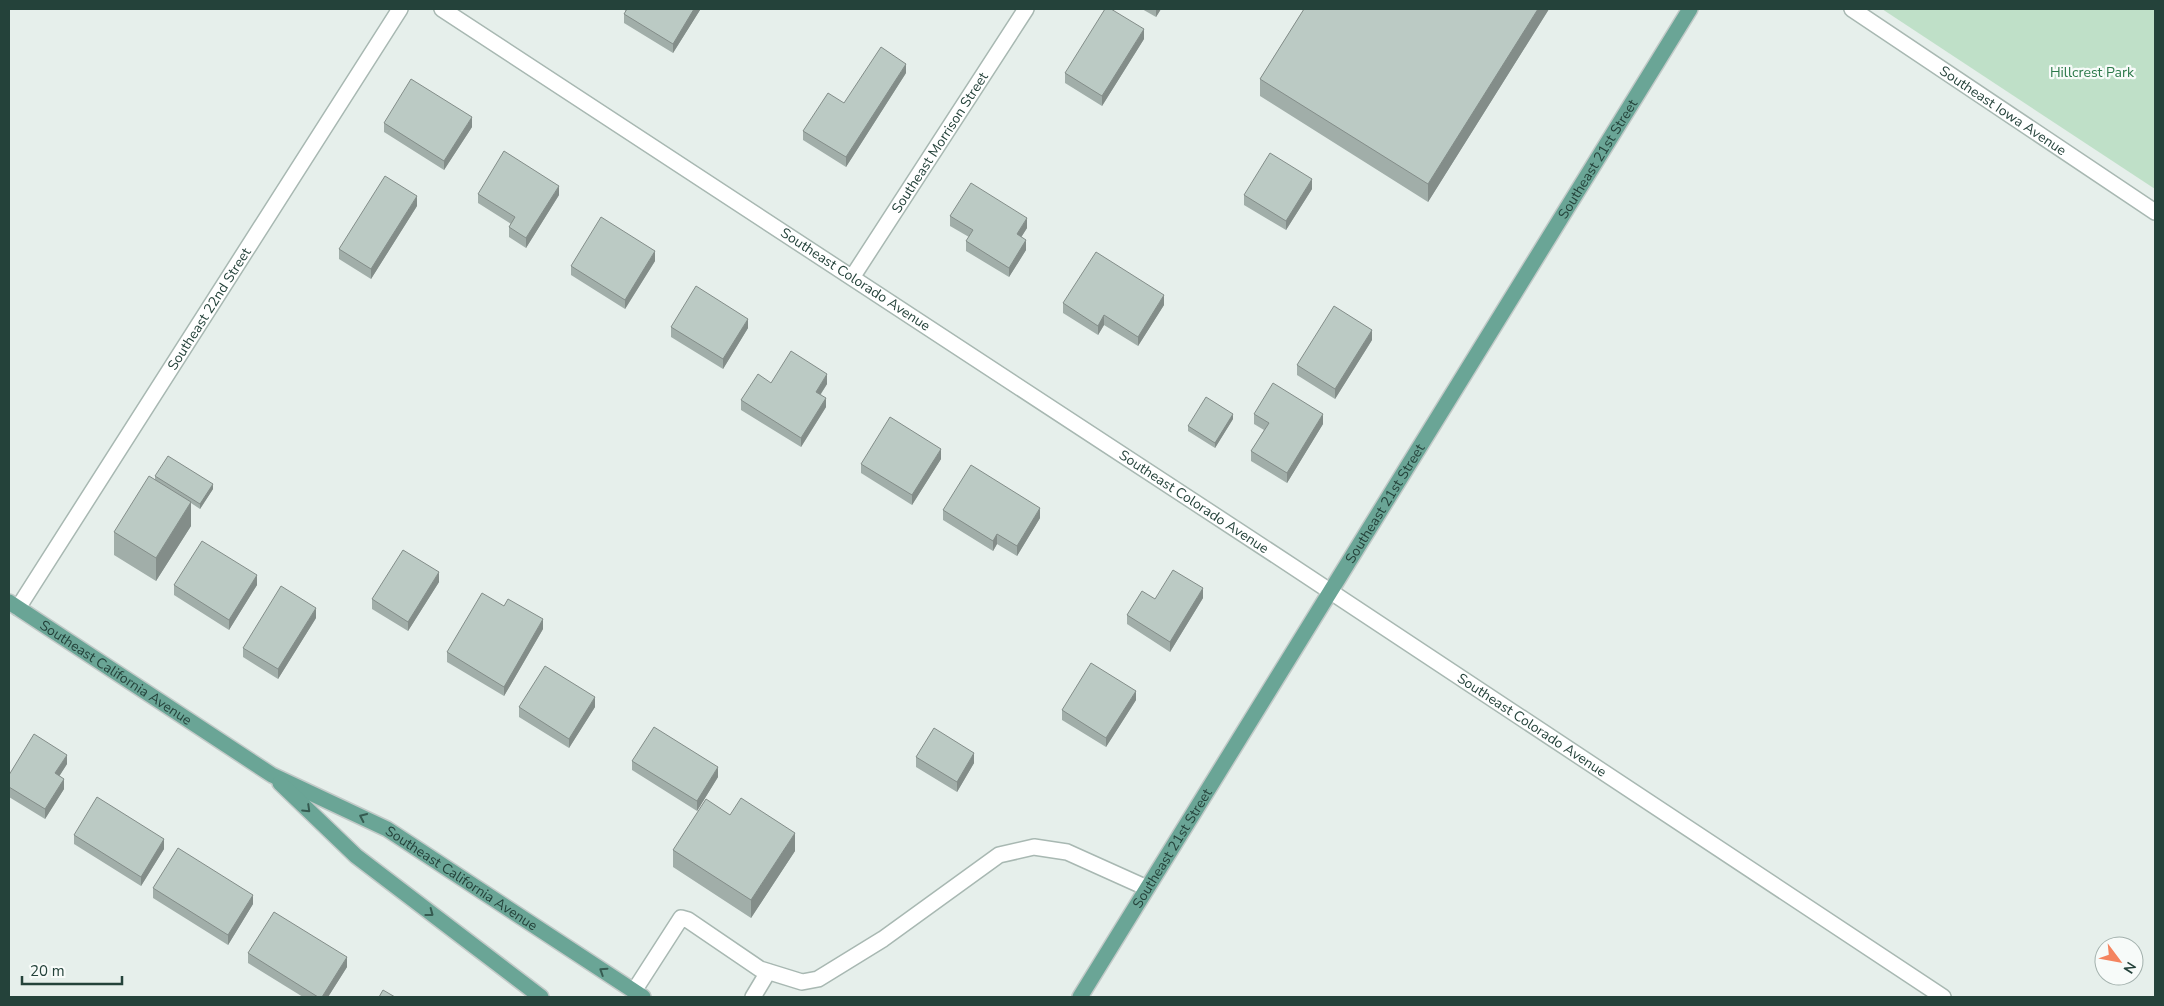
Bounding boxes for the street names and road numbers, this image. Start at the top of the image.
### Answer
street label: Southeast Iowa Avenue [1936,61,2070,160]
street label: Southeast Morrison Street [887,69,993,217]
street label: Southeast 21st Street [1554,96,1642,223]
street label: Southeast Colorado Avenue [777,223,934,335]
street label: Southeast 22nd Street [163,244,256,374]
street label: Southeast 21st Street [1341,440,1429,567]
street label: Southeast Colorado Avenue [1115,446,1272,558]
street label: Southeast California Avenue [36,616,195,730]
street label: Southeast Colorado Avenue [1453,669,1610,781]
street label: Southeast 21st Street [1128,785,1217,912]
street label: Southeast California Avenue [381,821,541,935]

